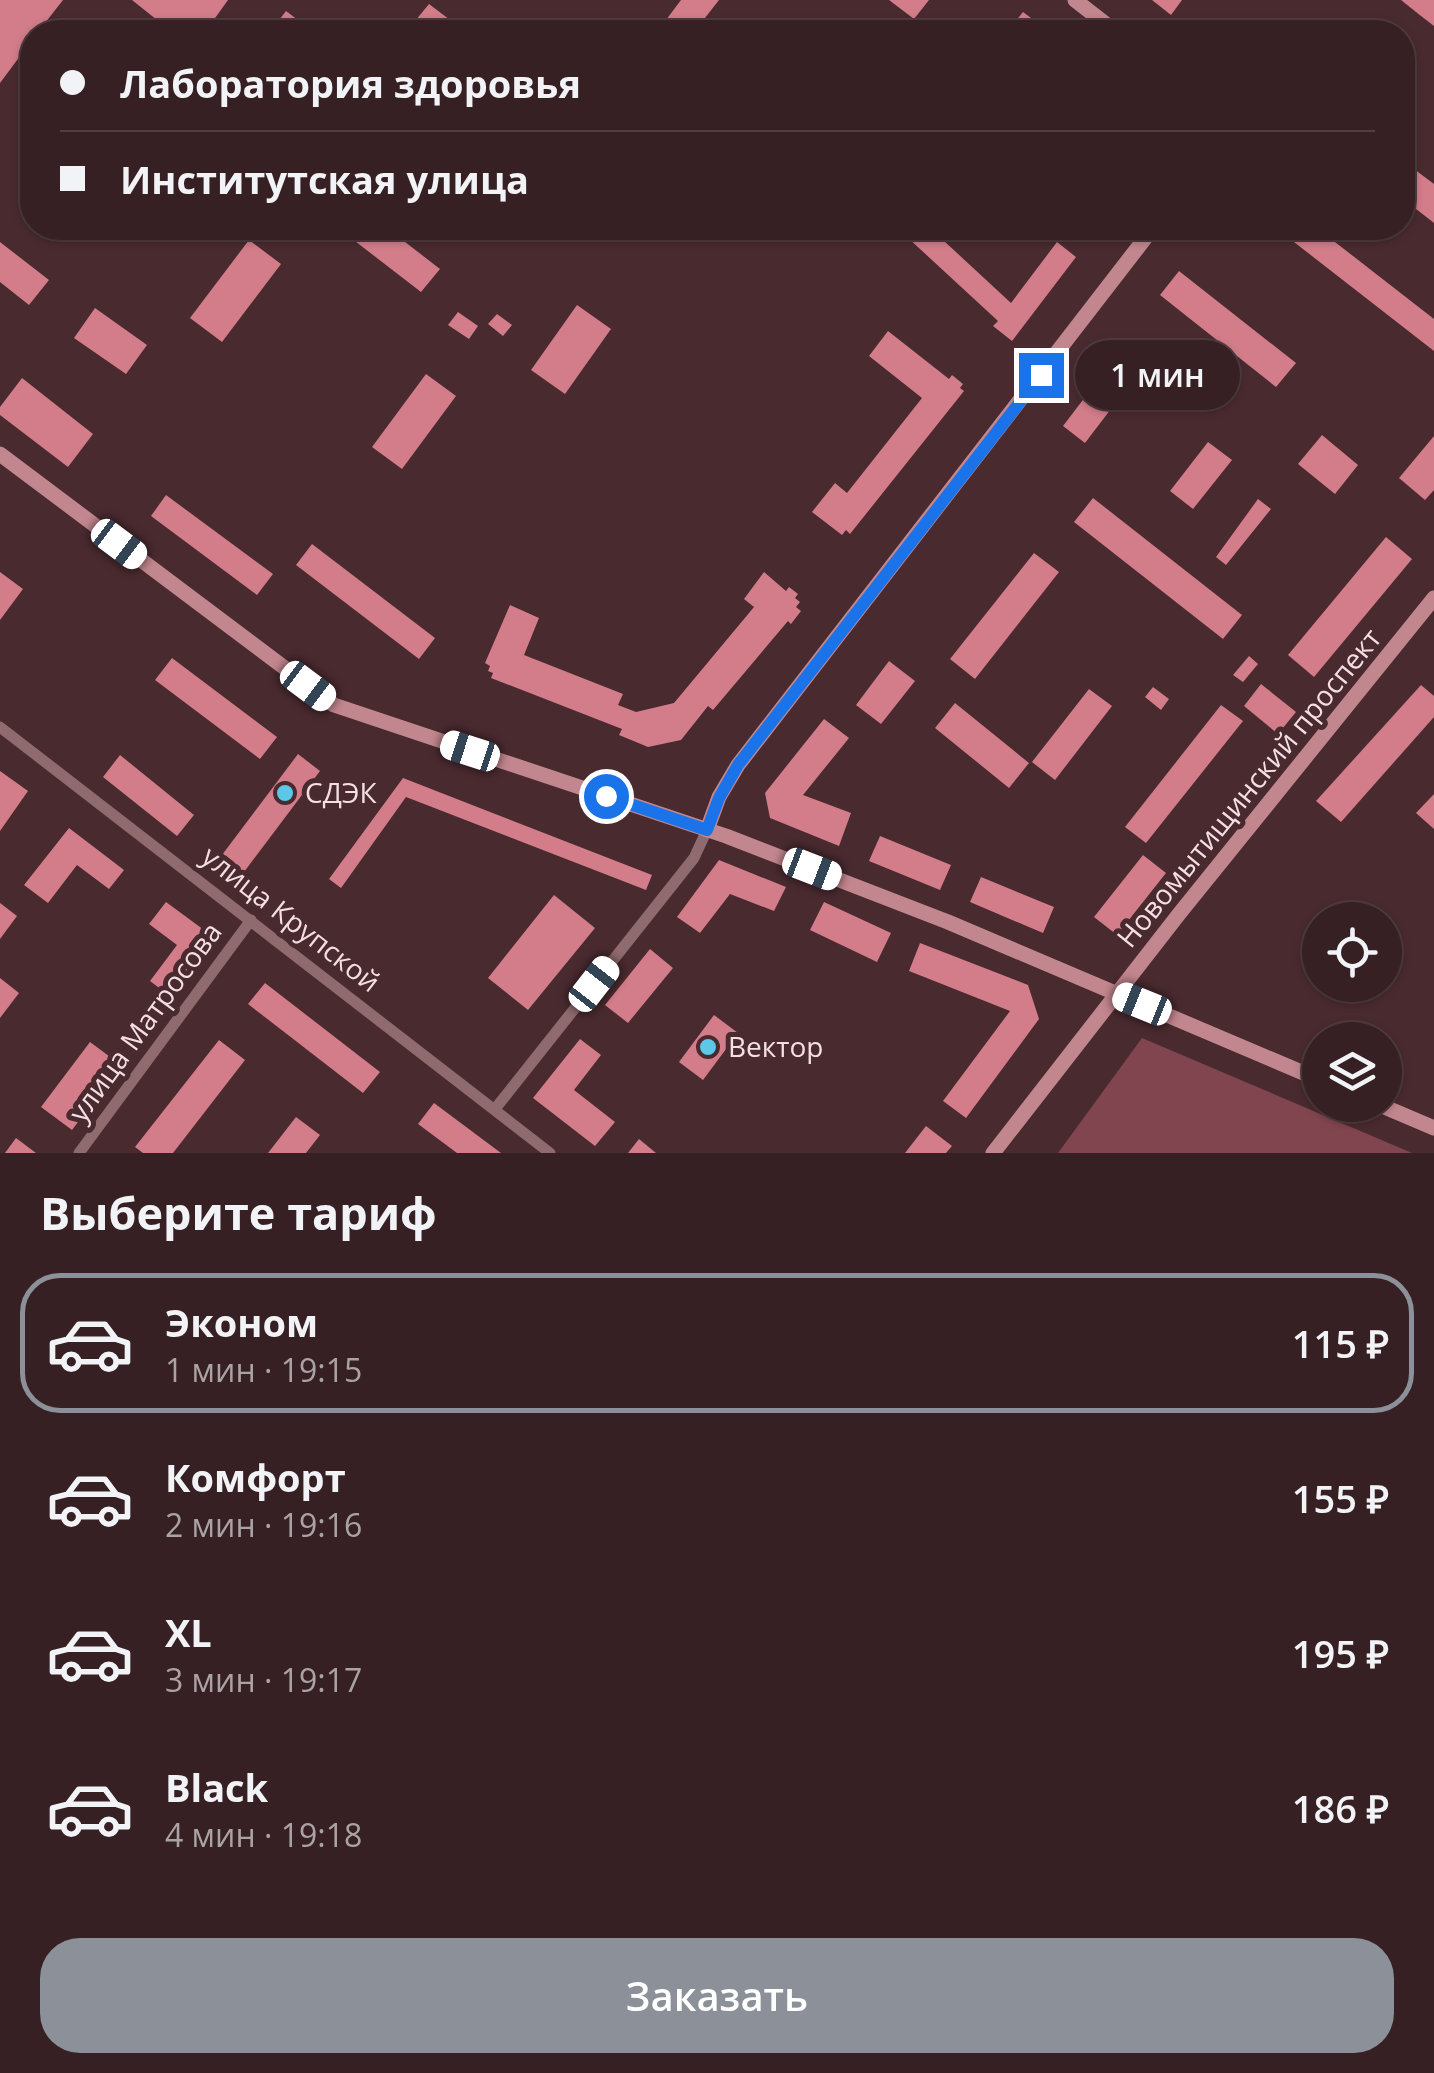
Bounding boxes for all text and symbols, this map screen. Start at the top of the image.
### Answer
text: Лаборатория здоровья [120,57,581,109]
text: Институтская улица [120,153,529,205]
callout: 1 мин [1076,340,1241,410]
route end [1019,353,1064,398]
text: 1 мин [1110,353,1205,396]
car [86,514,152,574]
street label: Новомытищинский проспект [1107,620,1389,955]
car [275,656,341,716]
car [437,727,503,775]
place label: СДЭК [305,773,377,811]
route start [584,774,629,819]
marker: СДЭК [274,782,296,804]
street label: улица Крупской [195,837,389,1000]
car [779,844,845,894]
map controls [1302,902,1402,1122]
button: locate [1302,902,1402,1002]
street label: улица Матросова [59,914,230,1129]
car [564,951,624,1017]
car [1109,979,1175,1029]
button: layers [1302,1022,1402,1122]
place label: Вектор [728,1027,823,1065]
marker: Вектор [697,1036,719,1058]
text: Выберите тариф [40,1182,437,1243]
text: Эконом [165,1296,318,1348]
icon: car [45,1298,135,1388]
text: 115 ₽ [1292,1317,1389,1369]
text: 1 мин · 19:15 [165,1348,362,1391]
text: Комфорт [165,1451,346,1503]
icon: car [45,1453,135,1543]
text: 155 ₽ [1292,1472,1389,1524]
text: 2 мин · 19:16 [165,1503,362,1546]
text: XL [165,1606,212,1658]
icon: car [45,1608,135,1698]
text: 195 ₽ [1292,1627,1389,1679]
text: 3 мин · 19:17 [165,1658,362,1701]
text: Black [165,1761,268,1813]
icon: car [45,1763,135,1853]
text: 186 ₽ [1292,1782,1389,1834]
text: 4 мин · 19:18 [165,1813,362,1856]
button: Заказать [40,1938,1394,2053]

